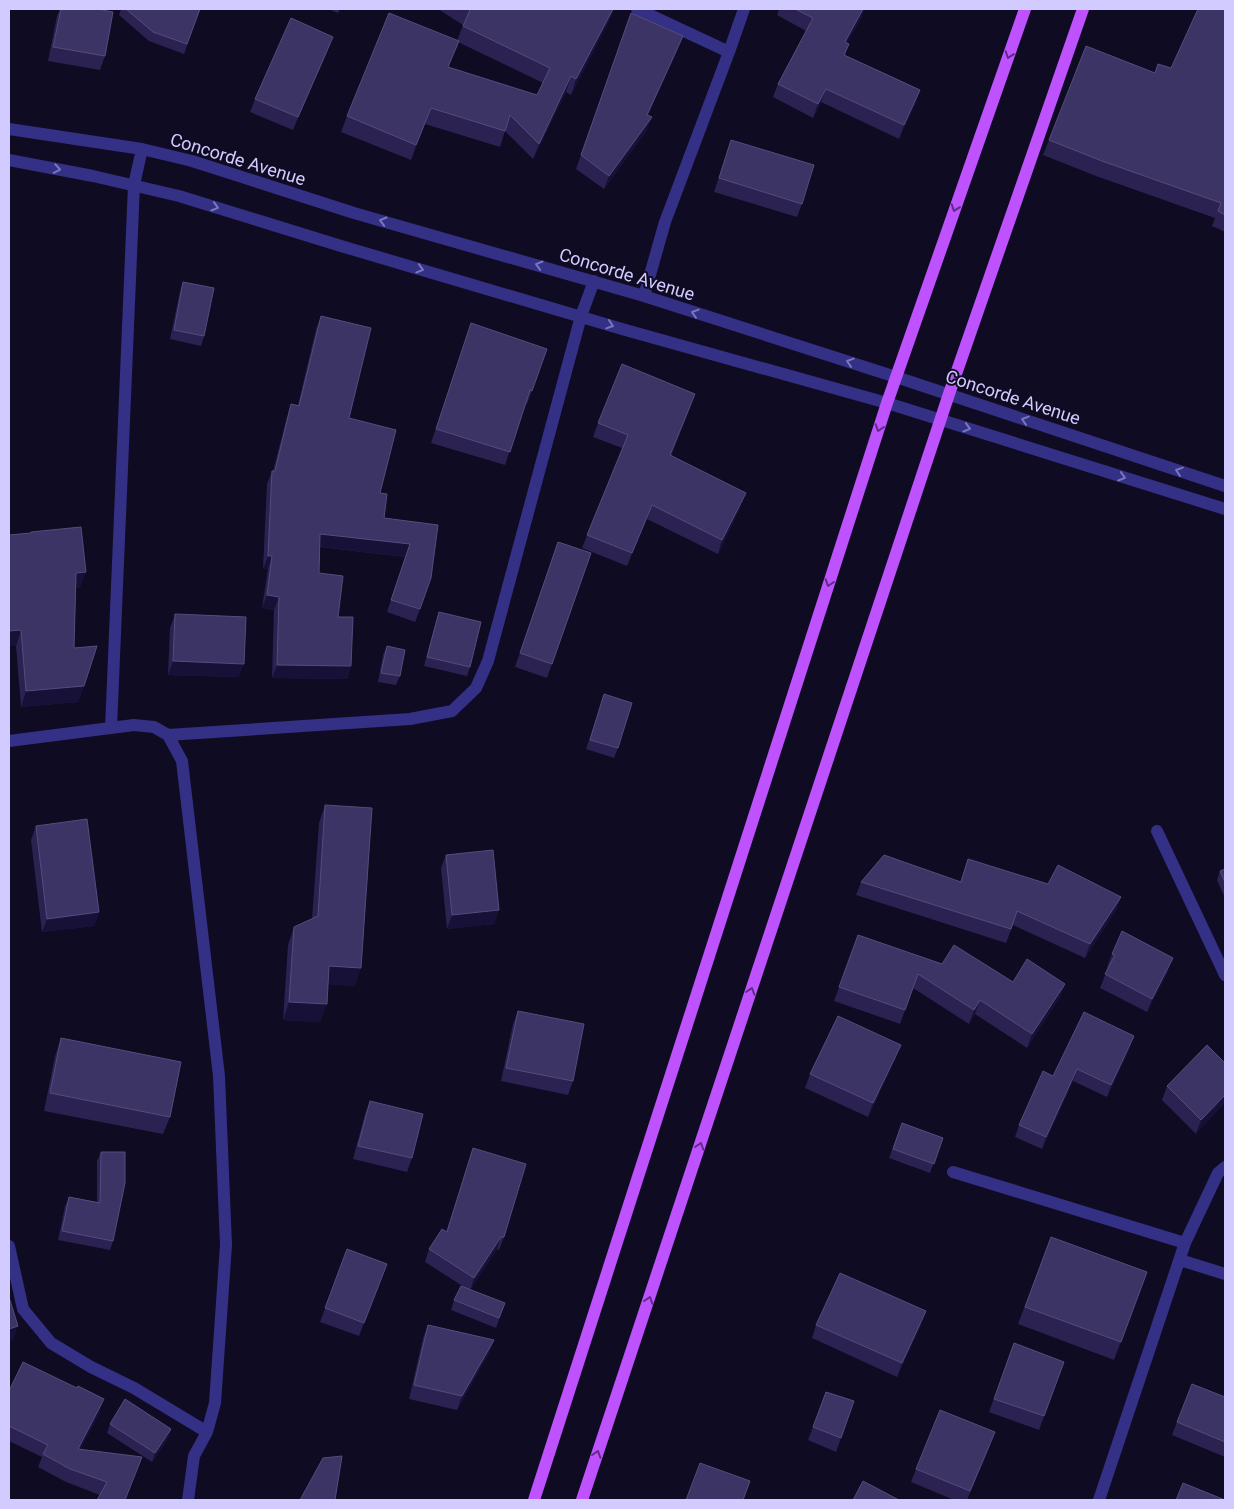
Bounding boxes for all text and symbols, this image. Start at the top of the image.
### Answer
one-way arrow [1005,50,1015,59]
street label: Concorde Avenue [168,128,308,190]
one-way arrow [52,164,61,174]
one-way arrow [210,201,218,211]
one-way arrow [951,203,961,212]
one-way arrow [379,216,388,226]
street label: Concorde Avenue [557,243,697,305]
one-way arrow [536,261,544,271]
one-way arrow [416,263,425,274]
one-way arrow [691,308,699,318]
one-way arrow [605,319,613,329]
one-way arrow [846,357,854,367]
street label: Concorde Avenue [943,365,1083,429]
one-way arrow [1021,415,1029,425]
one-way arrow [962,422,970,432]
one-way arrow [875,423,885,431]
one-way arrow [1175,466,1184,476]
one-way arrow [1117,471,1125,481]
one-way arrow [825,578,835,586]
one-way arrow [745,988,755,996]
one-way arrow [694,1142,704,1150]
one-way arrow [643,1296,653,1304]
one-way arrow [592,1450,602,1459]

